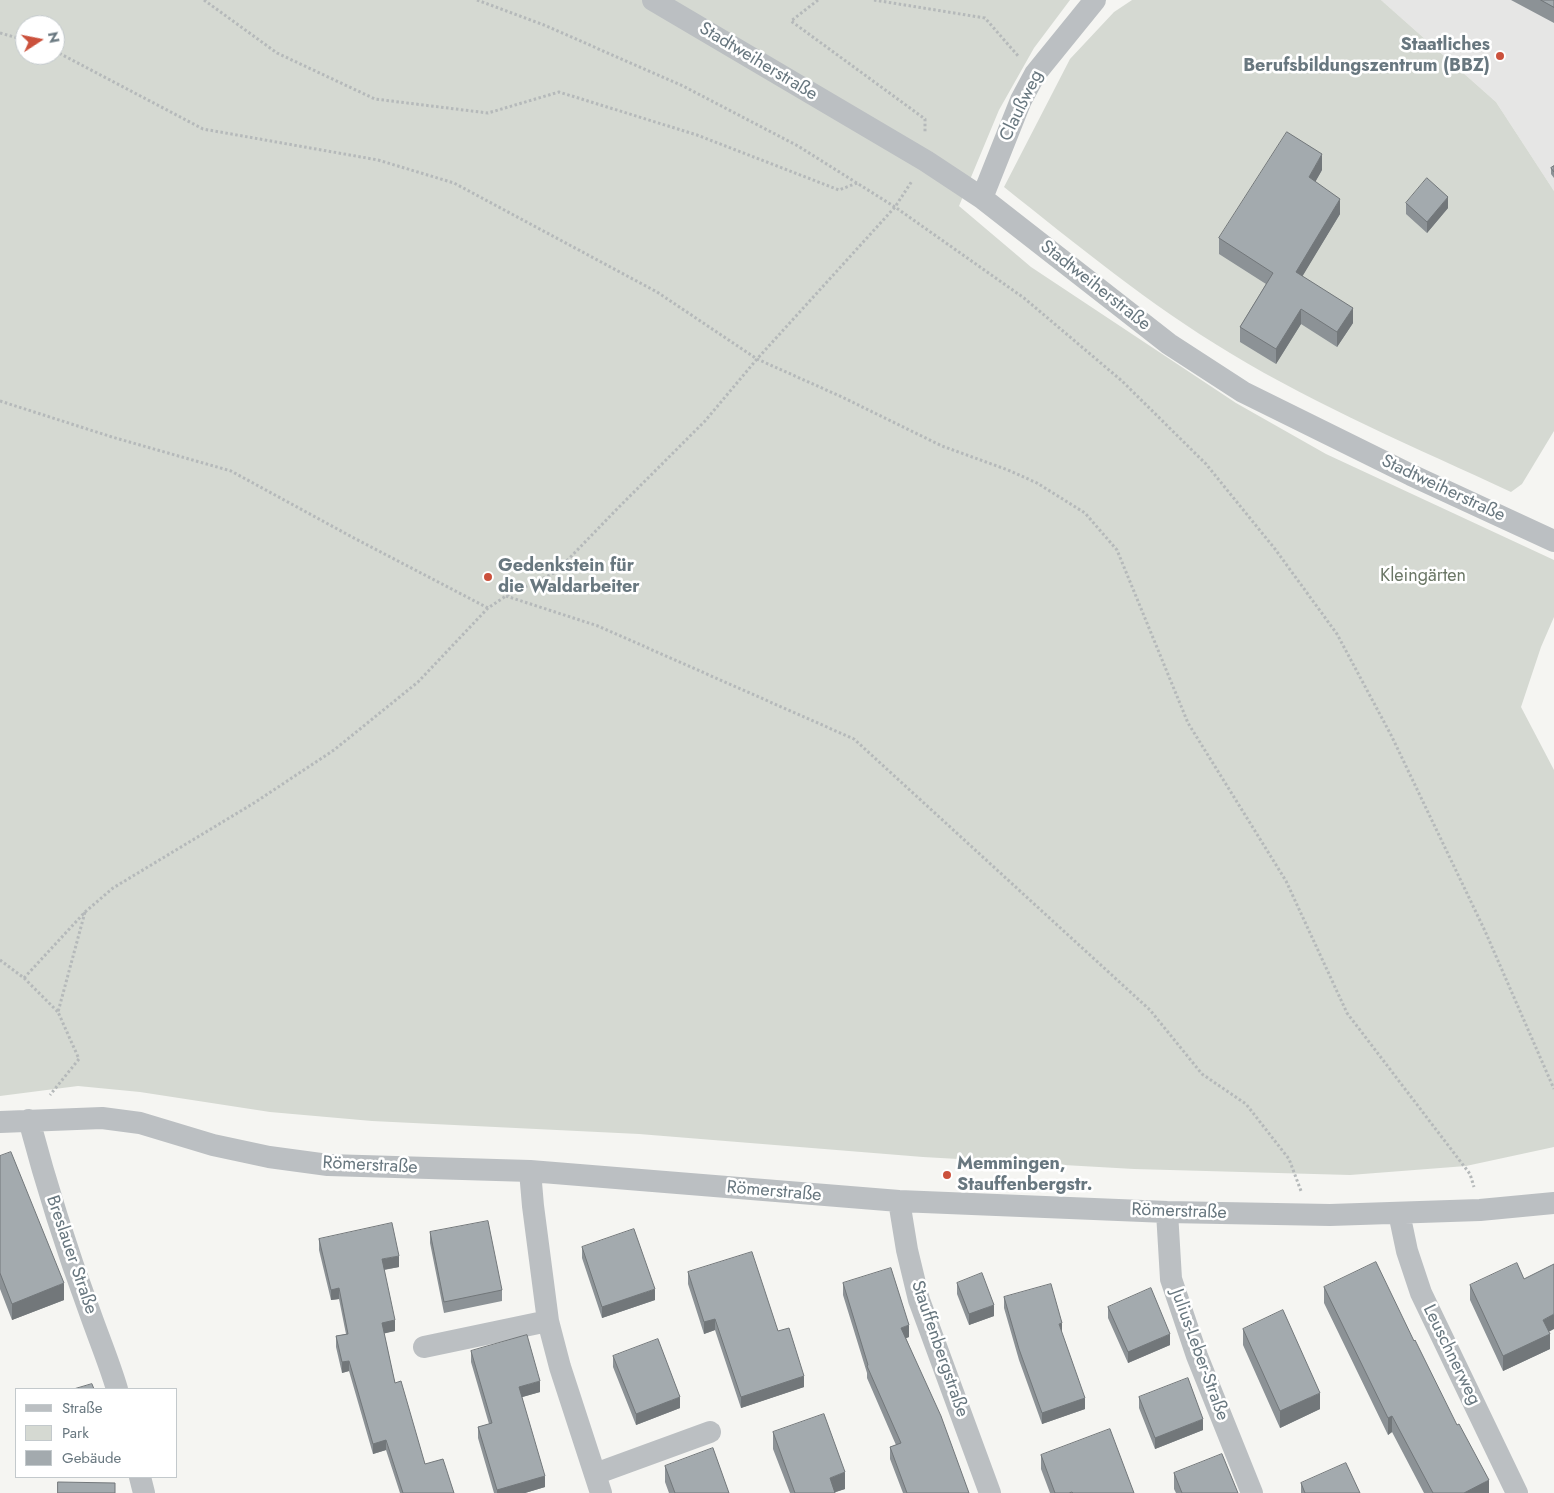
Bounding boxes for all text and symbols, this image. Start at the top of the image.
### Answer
north arrow [15,15,65,65]
street label: Stadtweiherstraße [695,18,821,106]
text: N [43,30,65,45]
place label: Staatliches Berufsbildungszentrum (BBZ) [1243,35,1490,78]
marker: Staatliches Berufsbildungszentrum (BBZ) [1494,50,1506,62]
street label: Claußweg [996,67,1048,145]
street label: Stadtweiherstraße [1036,236,1154,336]
street label: Stadtweiherstraße [1378,451,1508,527]
place label: Gedenkstein für die Waldarbeiter [498,556,640,598]
park label: Kleingärten [1380,566,1466,588]
marker: Gedenkstein für die Waldarbeiter [482,571,494,583]
street label: Römerstraße [322,1153,418,1179]
place label: Memmingen, Stauffenbergstr. [957,1154,1093,1196]
marker: Memmingen, Stauffenbergstr. [941,1169,953,1181]
street label: Römerstraße [726,1177,822,1207]
street label: Breslauer Straße [41,1193,101,1317]
street label: Römerstraße [1131,1200,1227,1224]
street label: Stauffenbergstraße [906,1278,972,1420]
street label: Julius-Leber-Straße [1165,1286,1233,1424]
street label: Leuschnerweg [1417,1301,1485,1409]
legend [15,1388,178,1478]
text: Straße [62,1397,102,1419]
text: Park [62,1422,89,1444]
text: Gebäude [62,1447,121,1469]

